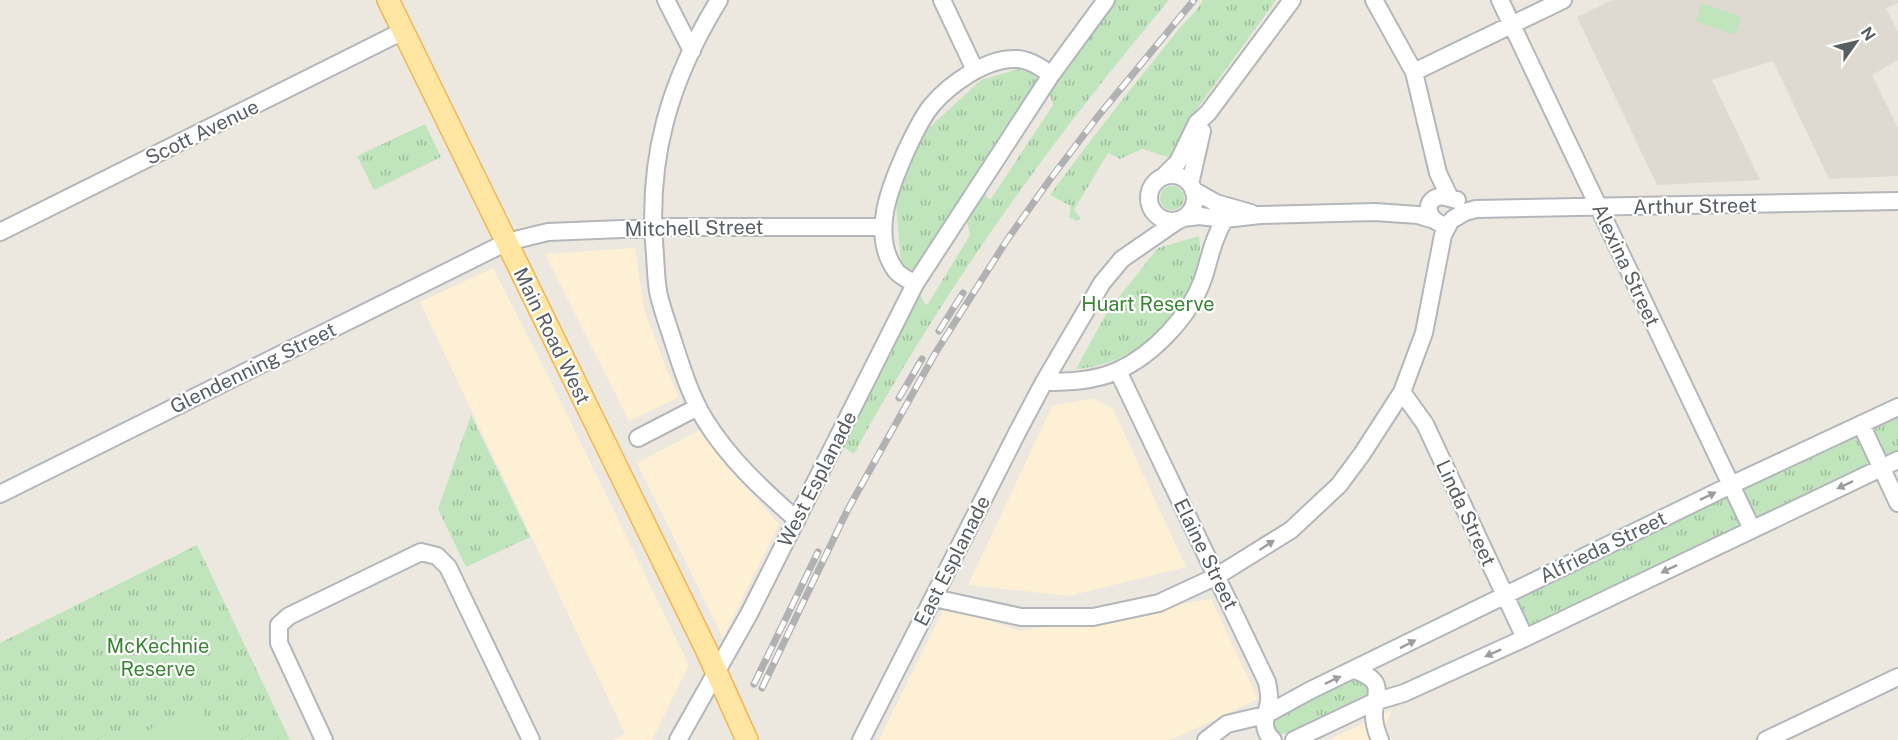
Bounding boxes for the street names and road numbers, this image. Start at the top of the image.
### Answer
street label: Scott Avenue [141,94,263,170]
street label: Arthur Street [1633,193,1757,219]
street label: Alexina Street [1587,200,1665,330]
street label: Mitchell Street [624,215,764,241]
street label: Main Road West [509,264,595,408]
street label: Glendenning Street [166,317,340,419]
street label: West Esplanade [772,407,862,551]
street label: Linda Street [1431,456,1501,570]
street label: East Esplanade [909,492,995,630]
street label: Elaine Street [1169,495,1243,613]
street label: Alfrieda Street [1536,506,1670,588]

